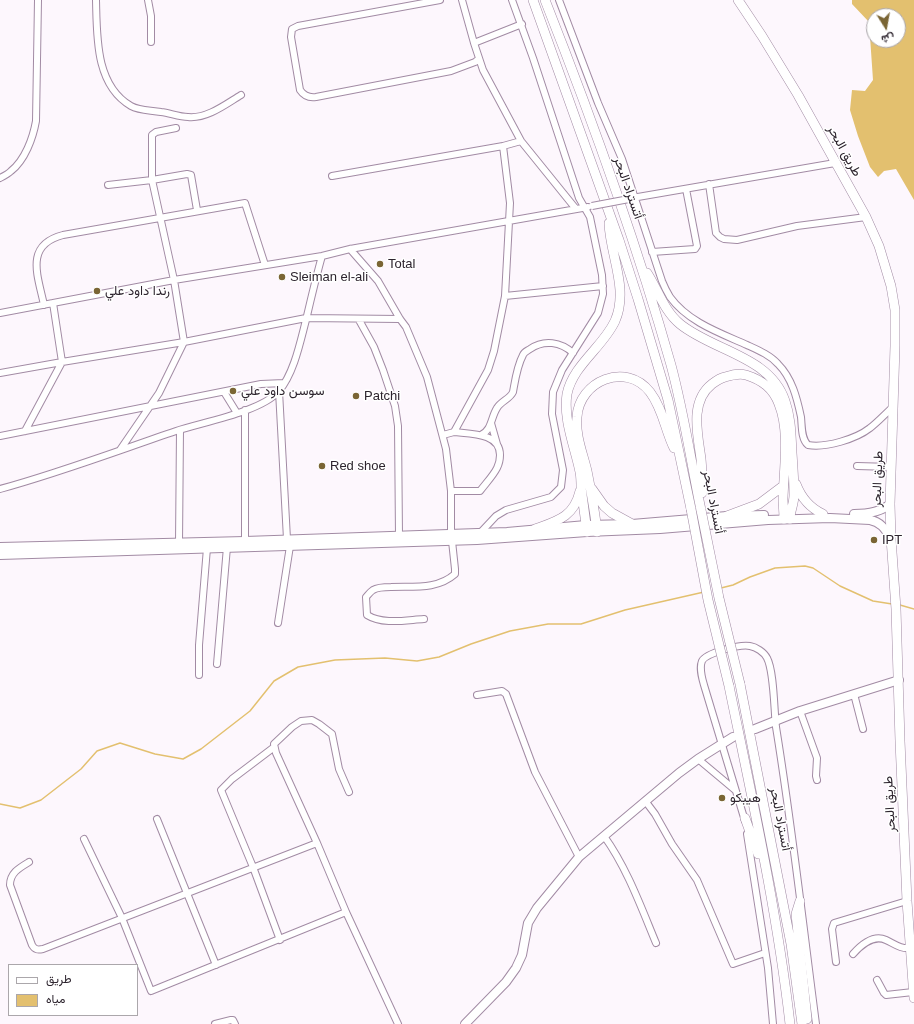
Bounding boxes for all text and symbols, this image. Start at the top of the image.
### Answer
north arrow [866,8,906,48]
text: ش [880,32,896,46]
street label: طريق البحر [824,123,864,179]
street label: أتستراد البحر [610,155,646,221]
place label: Total [388,256,415,272]
marker: Total [375,259,385,269]
place label: Sleiman el-ali [290,269,368,285]
marker: Sleiman el-ali [277,272,287,282]
place label: رندا داود علي [105,283,170,299]
marker: رندا داود علي [92,286,102,296]
place label: سوسن داود علي [241,383,324,399]
marker: سوسن داود علي [228,386,238,396]
place label: Patchi [364,388,400,404]
marker: Patchi [351,391,361,401]
street label: طريق البحر [869,451,887,507]
place label: Red shoe [330,458,386,474]
marker: Red shoe [317,461,327,471]
street label: أتستراد البحر [699,469,727,535]
place label: IPT [882,532,902,548]
marker: IPT [869,535,879,545]
street label: طريق البحر [881,775,899,833]
street label: أتستراد البحر [766,786,794,852]
place label: هيبكو [730,790,761,806]
marker: هيبكو [717,793,727,803]
legend [8,964,138,1016]
text: طريق [46,972,71,986]
text: مياه [46,992,65,1006]

